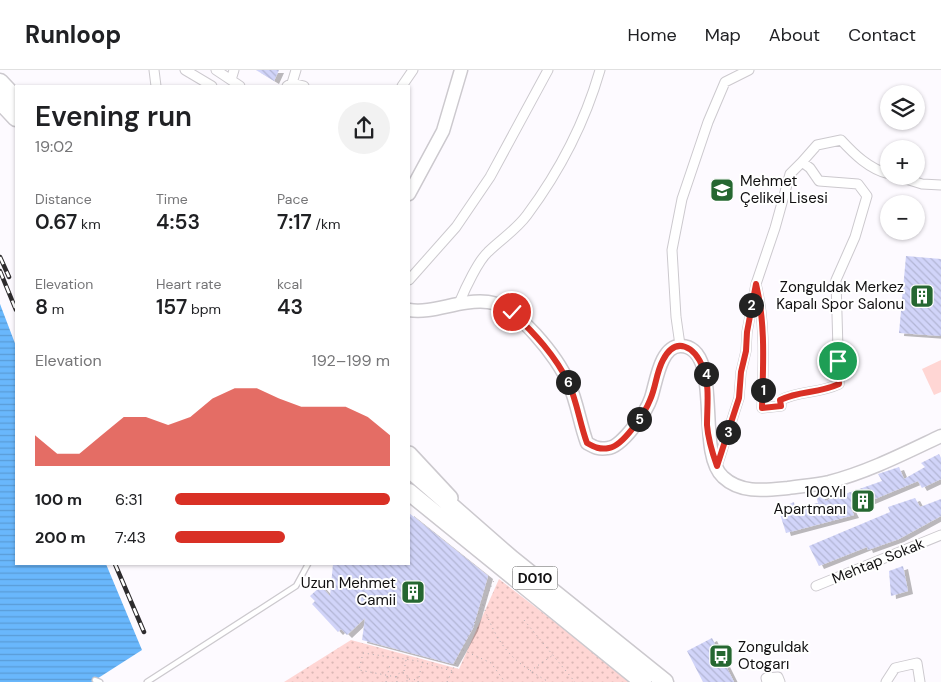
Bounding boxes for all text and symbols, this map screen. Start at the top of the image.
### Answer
text: Runloop [25,19,121,50]
text: Home [627,23,677,47]
text: Map [705,23,741,47]
text: About [769,23,820,47]
text: Contact [848,23,916,47]
map controls [880,85,925,240]
button: layers [880,85,925,130]
text: Evening run [35,98,192,135]
button: share [338,102,390,154]
text: 19:02 [35,136,73,157]
button: + [880,140,925,185]
place label: Mehmet Çelikel Lisesi [740,171,828,208]
school or university icon: Mehmet Çelikel Lisesi [709,177,735,203]
text: Distance [35,190,92,208]
text: Time [156,190,188,208]
text: Pace [277,190,308,208]
button: − [880,195,925,240]
text: 0.67 [35,208,77,236]
text: 4:53 [156,208,200,236]
text: 7:17 [277,208,312,236]
text: km [77,215,101,233]
text: /km [312,215,341,233]
text: Elevation [35,275,93,293]
text: Heart rate [156,275,221,293]
text: kcal [277,275,302,293]
place label: Zonguldak Merkez Kapalı Spor Salonu [776,277,904,314]
building icon: Zonguldak Merkez Kapalı Spor Salonu [909,283,935,309]
pin [491,291,533,333]
pin: 2 [738,292,764,318]
text: 8 [35,293,48,321]
text: 157 [156,293,187,321]
text: 43 [277,293,303,321]
text: 2 [747,296,756,314]
icon: check [498,298,526,326]
text: m [48,300,64,318]
text: bpm [187,300,221,318]
pin [817,340,859,382]
icon: arrive [824,347,852,375]
text: Elevation [35,350,102,371]
text: 192–199 m [312,350,390,371]
pin: 4 [694,362,718,386]
text: 4 [702,365,711,383]
pin: 6 [556,370,580,394]
text: 6 [564,373,573,391]
pin: 1 [750,378,776,402]
text: 1 [761,381,766,399]
pin: 5 [626,406,652,432]
text: 5 [635,410,644,428]
pin: 3 [716,420,740,444]
text: 3 [724,423,733,441]
place label: 100.Yıl Apartmanı [774,482,846,519]
building icon: 100.Yıl Apartmanı [850,488,876,514]
text: 100 m [35,489,82,510]
text: 6:31 [115,489,142,510]
text: 200 m [35,527,86,548]
text: 7:43 [115,527,146,548]
street label: Mehtap Sokak [829,533,928,589]
road number: D010 [512,566,558,590]
place label: Uzun Mehmet Camii [301,573,396,610]
building icon: Uzun Mehmet Camii [400,579,426,605]
place label: Zonguldak Otogarı [738,637,809,674]
bus stop icon: Zonguldak Otogarı [708,643,734,669]

